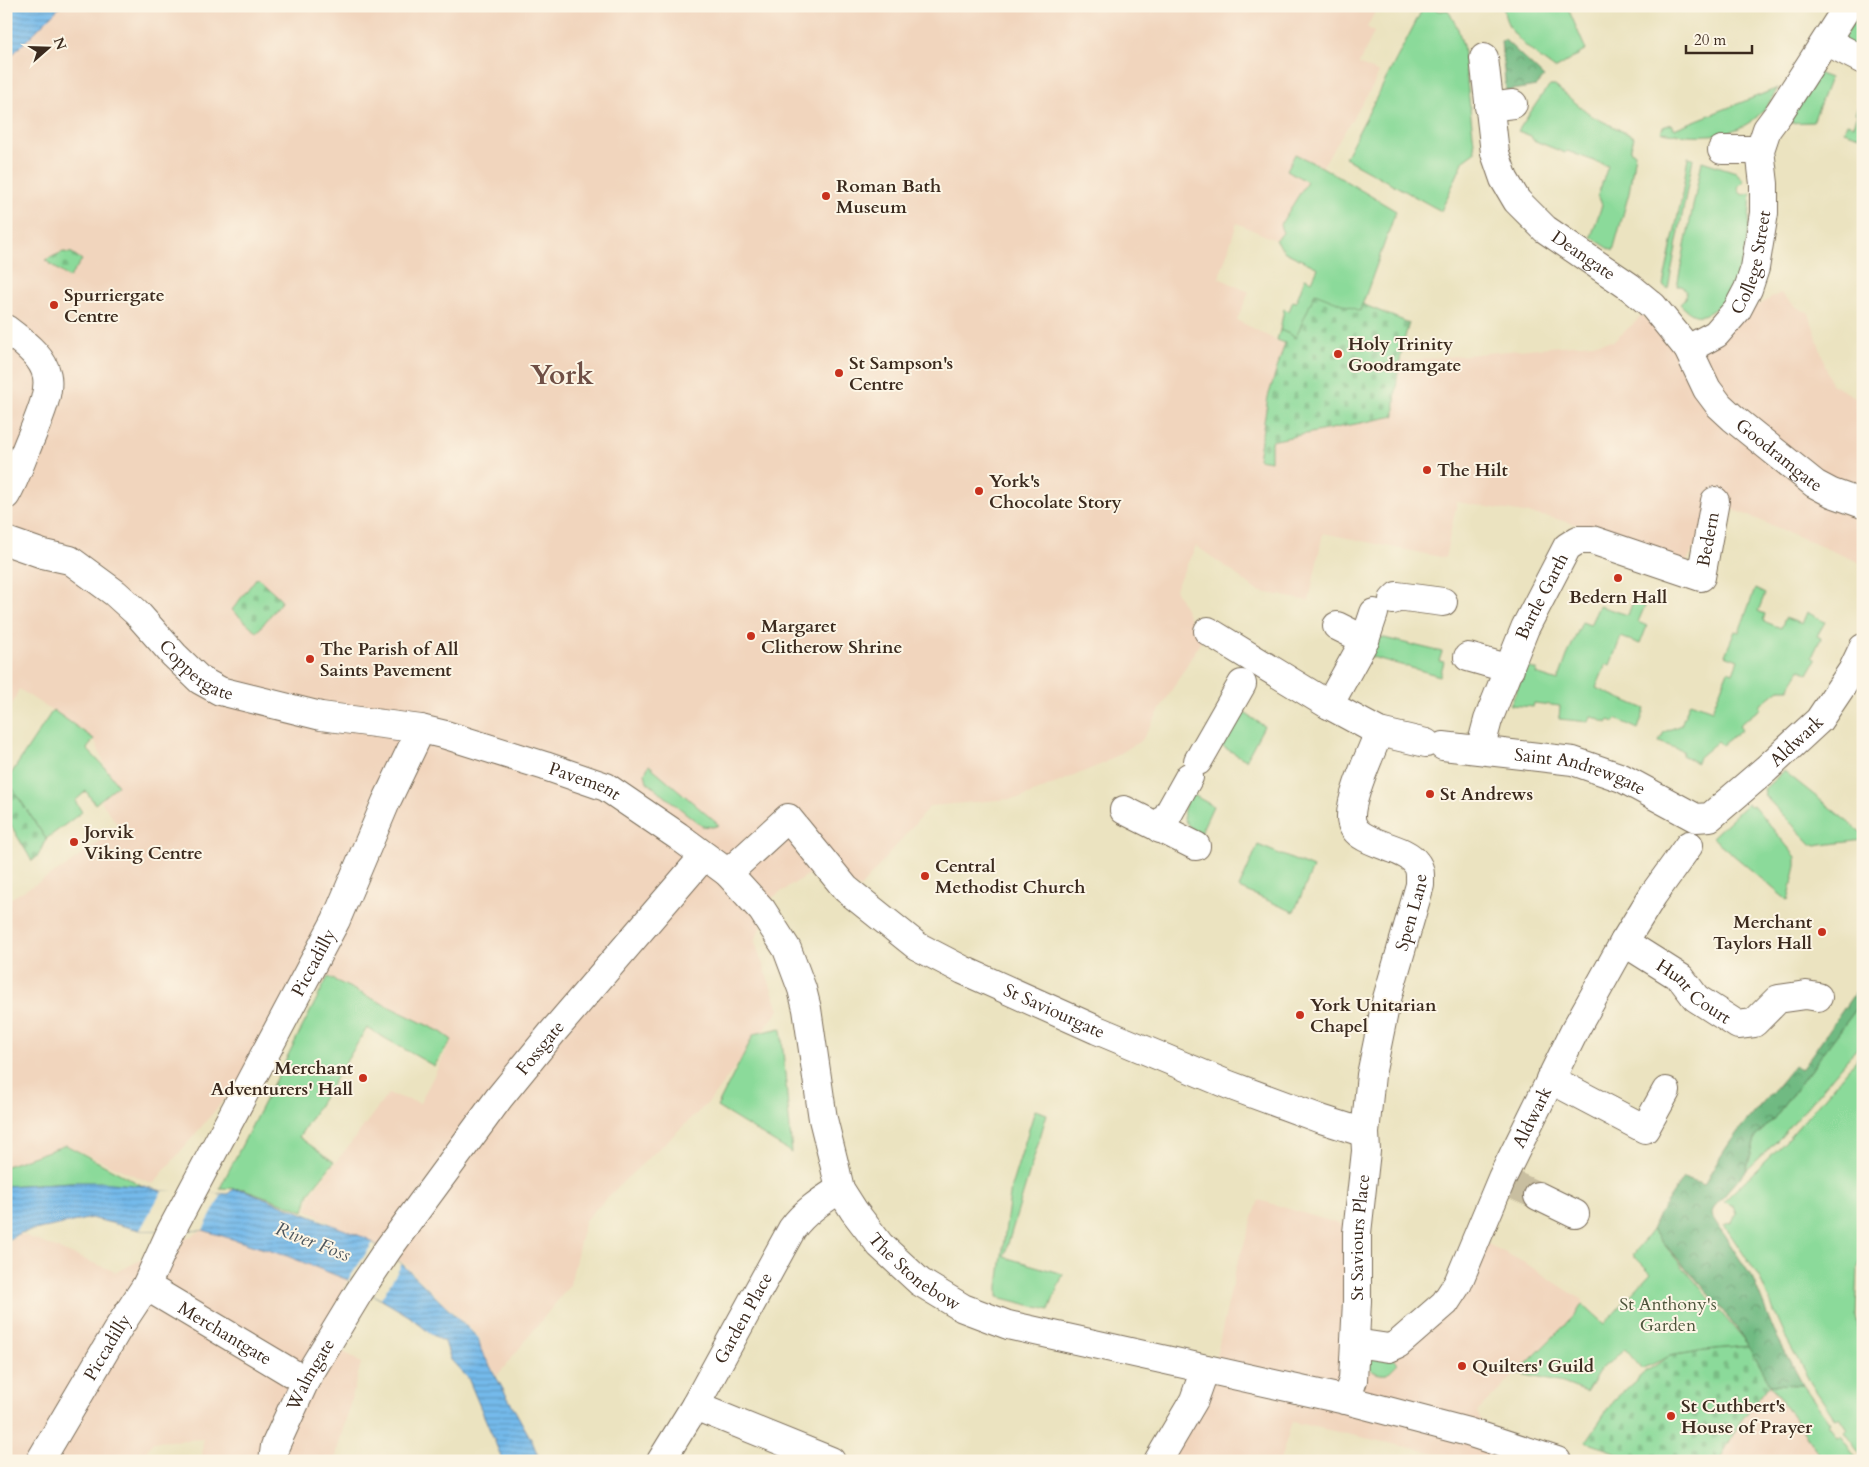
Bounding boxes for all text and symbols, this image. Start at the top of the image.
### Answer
north arrow [22,22,72,72]
scale bar [1686,22,1753,54]
text: 20 m [1694,30,1726,50]
text: N [49,35,71,53]
place label: Roman Bath Museum [836,174,941,220]
marker: Roman Bath Museum [820,190,832,202]
street label: College Street [1724,208,1777,319]
street label: Deangate [1547,225,1621,286]
place label: Spurriergate Centre [64,283,165,329]
marker: Spurriergate Centre [48,299,60,311]
place label: Holy Trinity Goodramgate [1348,332,1462,378]
marker: Holy Trinity Goodramgate [1332,348,1344,360]
place label: St Sampson's Centre [849,351,953,397]
district label: York [530,356,594,394]
marker: St Sampson's Centre [833,367,845,379]
street label: Goodramgate [1730,413,1826,498]
place label: The Hilt [1437,458,1509,483]
marker: The Hilt [1421,464,1433,476]
place label: York's Chocolate Story [989,469,1123,515]
marker: York's Chocolate Story [973,485,985,497]
street label: Bedern [1691,509,1725,569]
street label: Bartle Garth [1509,549,1574,643]
marker: Bedern Hall [1612,572,1624,584]
place label: Bedern Hall [1569,585,1667,610]
place label: Margaret Clitherow Shrine [761,614,903,660]
marker: Margaret Clitherow Shrine [745,630,757,642]
street label: Coppergate [153,634,236,706]
place label: The Parish of All Saints Pavement [320,637,458,683]
marker: The Parish of All Saints Pavement [304,653,316,665]
street label: Aldwark [1764,709,1829,772]
street label: Saint Andrewgate [1513,742,1650,801]
street label: Pavement [546,756,626,806]
place label: St Andrews [1440,782,1533,807]
marker: St Andrews [1424,788,1436,800]
place label: Jorvik Viking Centre [81,820,203,866]
marker: Jorvik Viking Centre [68,836,80,848]
place label: Central Methodist Church [935,854,1085,900]
marker: Central Methodist Church [919,870,931,882]
street label: Spen Lane [1389,874,1433,954]
place label: Merchant Taylors Hall [1713,910,1813,956]
street label: Piccadilly [285,924,342,1001]
marker: Merchant Taylors Hall [1816,926,1828,938]
street label: Hunt Court [1651,953,1736,1030]
street label: St Saviourgate [1000,977,1109,1044]
place label: York Unitarian Chapel [1310,993,1437,1039]
marker: York Unitarian Chapel [1294,1009,1306,1021]
street label: Fossgate [510,1015,570,1080]
place label: Merchant Adventurers' Hall [211,1056,354,1102]
marker: Merchant Adventurers' Hall [357,1072,369,1084]
street label: Aldwark [1506,1082,1558,1152]
street label: St Saviours Place [1345,1173,1376,1301]
water label: River Foss [272,1216,355,1268]
street label: The Stonebow [862,1227,966,1317]
street label: Garden Place [708,1268,778,1368]
park label: St Anthony's Garden [1619,1292,1717,1338]
street label: Merchantgate [173,1295,277,1371]
street label: Piccadilly [78,1309,137,1385]
street label: Walmgate [280,1334,341,1416]
place label: Quilters' Guild [1472,1354,1595,1379]
marker: Quilters' Guild [1456,1360,1468,1372]
place label: St Cuthbert's House of Prayer [1681,1394,1813,1440]
marker: St Cuthbert's House of Prayer [1665,1410,1677,1422]

